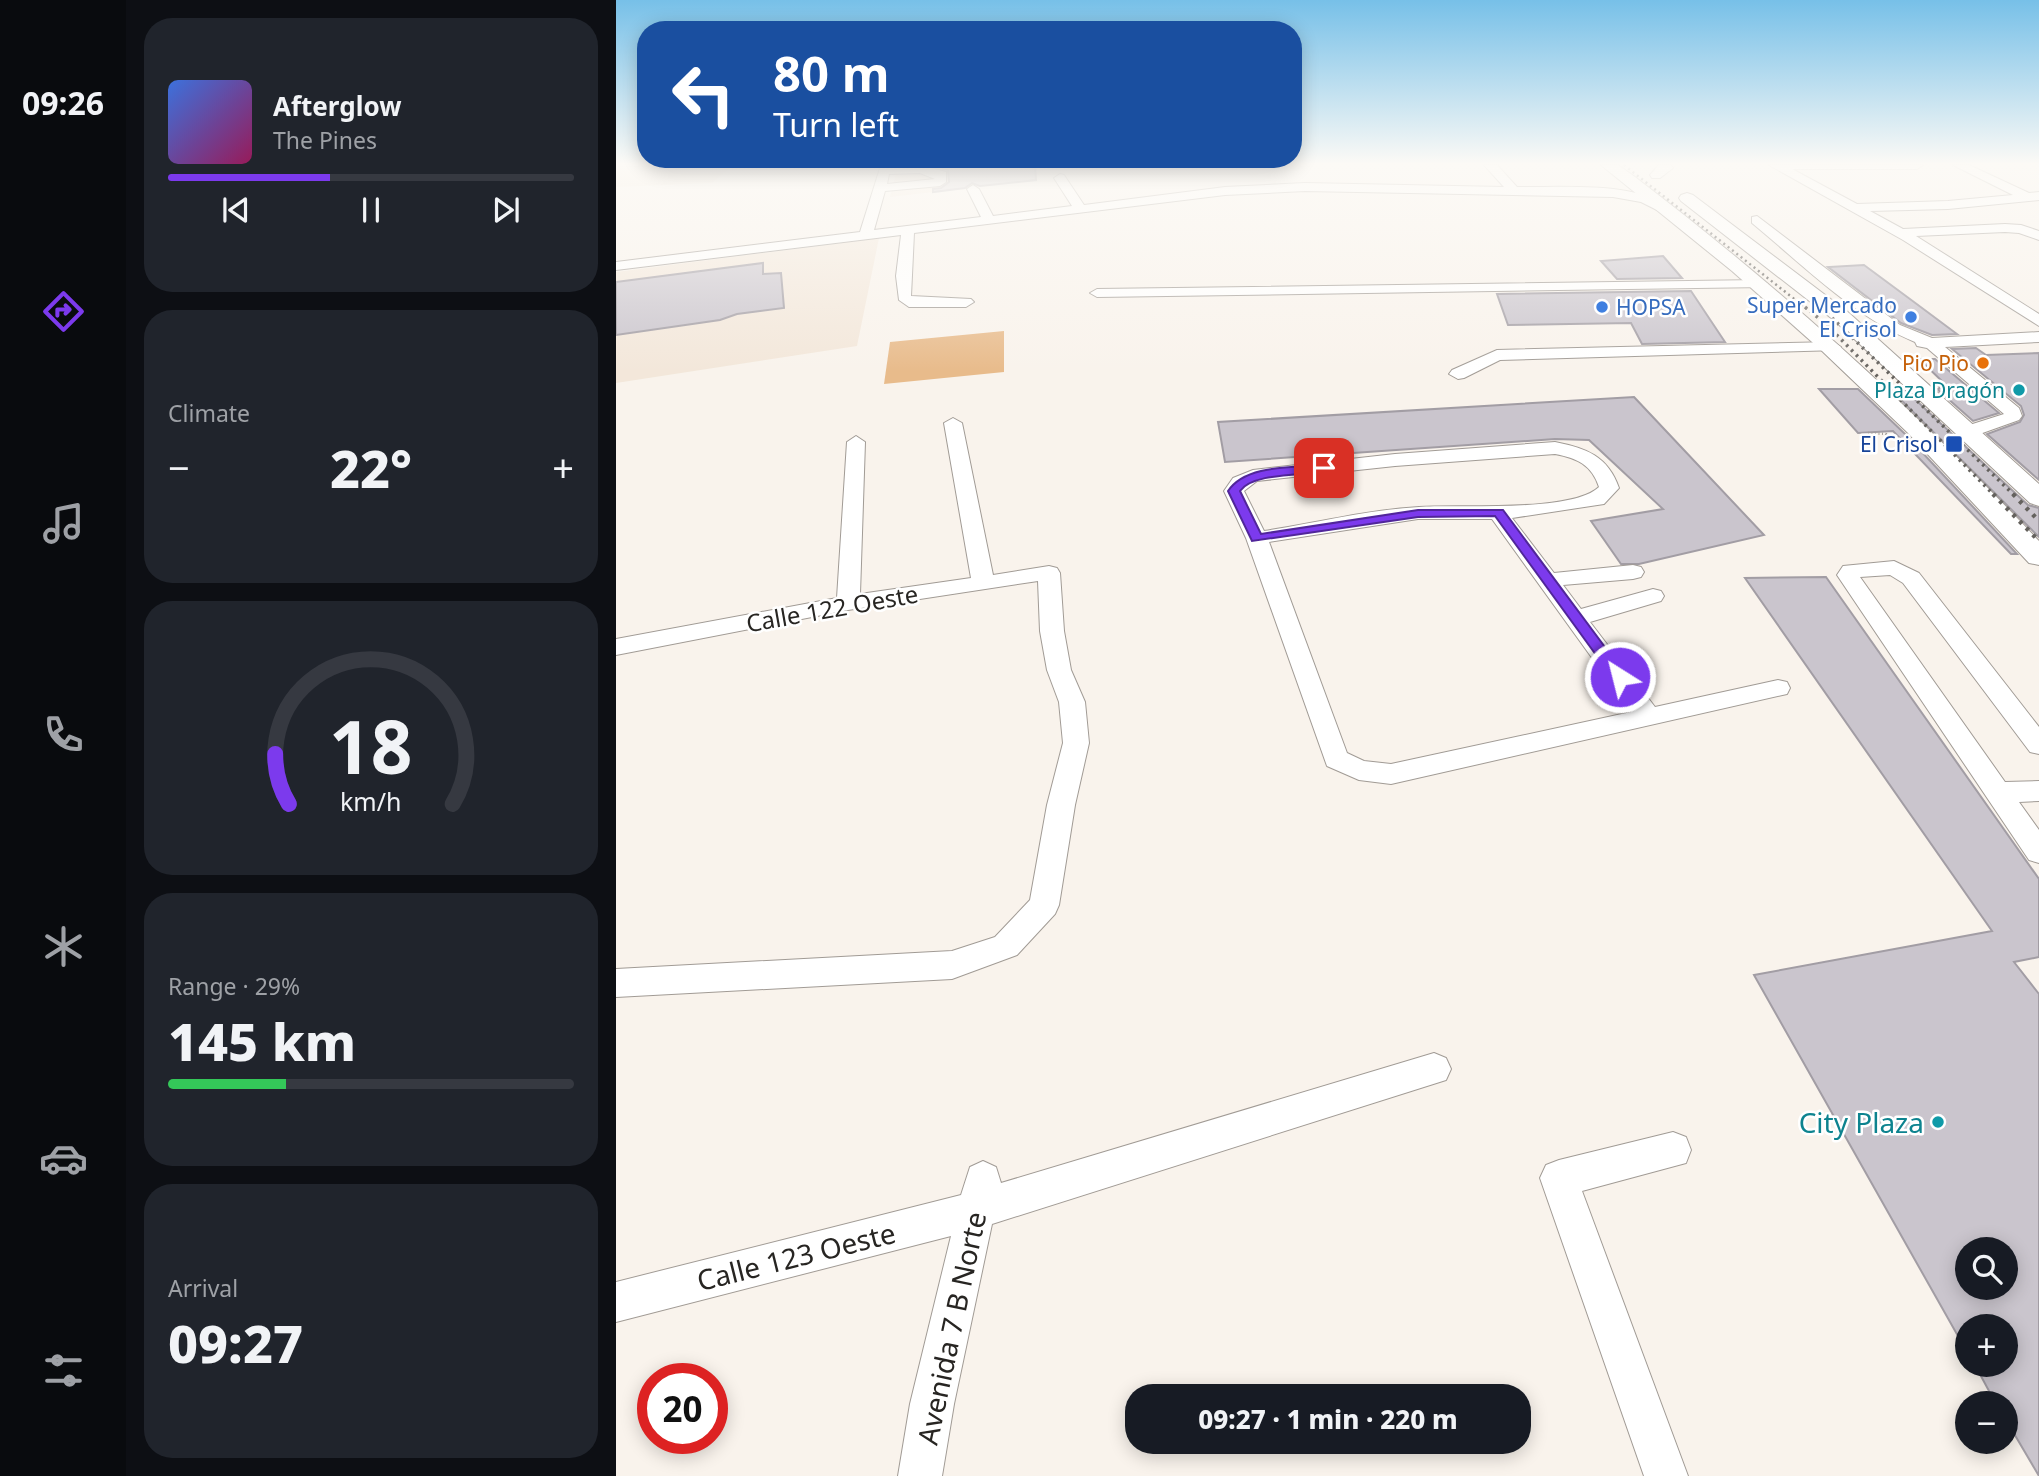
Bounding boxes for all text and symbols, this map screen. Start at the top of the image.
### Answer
text: 80 m [773,40,890,106]
icon: left [658,49,749,140]
text: 09:26 [22,81,104,124]
text: Afterglow [273,88,401,124]
text: Turn left [773,103,899,146]
text: The Pines [273,124,377,156]
icon: previous [217,191,255,229]
icon: pause [352,191,390,229]
icon: next [487,191,525,229]
icon: directions [39,287,88,336]
place label: Super Mercado El Crisol [1747,291,1897,343]
place label: HOPSA [1616,293,1686,321]
marker: HOPSA [1594,299,1610,315]
marker: Super Mercado El Crisol [1903,309,1919,325]
place label: Pio Pio [1902,349,1969,377]
marker: Pio Pio [1975,355,1991,371]
place label: Plaza Dragón [1874,376,2005,404]
marker: Plaza Dragón [2011,382,2027,398]
text: Climate [168,397,250,429]
place label: El Crisol [1860,430,1938,458]
text: 22° [330,432,412,503]
marker: El Crisol [1944,434,1964,454]
pin [1294,438,1354,498]
text: − [168,441,190,493]
text: + [552,441,574,493]
icon: arrive [1305,449,1343,487]
icon: music [39,499,88,548]
street label: Calle 122 Oeste [743,577,921,639]
position arrow [1583,640,1657,714]
text: 18 [329,696,413,795]
icon: phone [39,710,88,759]
text: km/h [340,784,402,818]
icon: climate [39,922,88,971]
text: Range · 29% [168,970,300,1002]
text: 145 km [168,1005,356,1076]
place label: City Plaza [1799,1103,1924,1141]
marker: City Plaza [1930,1114,1946,1130]
icon: car [39,1134,88,1183]
street label: Avenida 7 B Norte [908,1208,994,1448]
street label: Calle 123 Oeste [693,1213,899,1299]
map controls [1955,1237,2018,1454]
button: search [1955,1237,2018,1300]
text: Arrival [168,1272,238,1304]
text: 09:27 [168,1307,303,1378]
button: + [1955,1314,2018,1377]
icon: filters [39,1346,88,1395]
speed limit sign: 20 [637,1363,728,1454]
button: − [1955,1391,2018,1454]
text: 09:27 · 1 min · 220 m [1198,1401,1458,1437]

